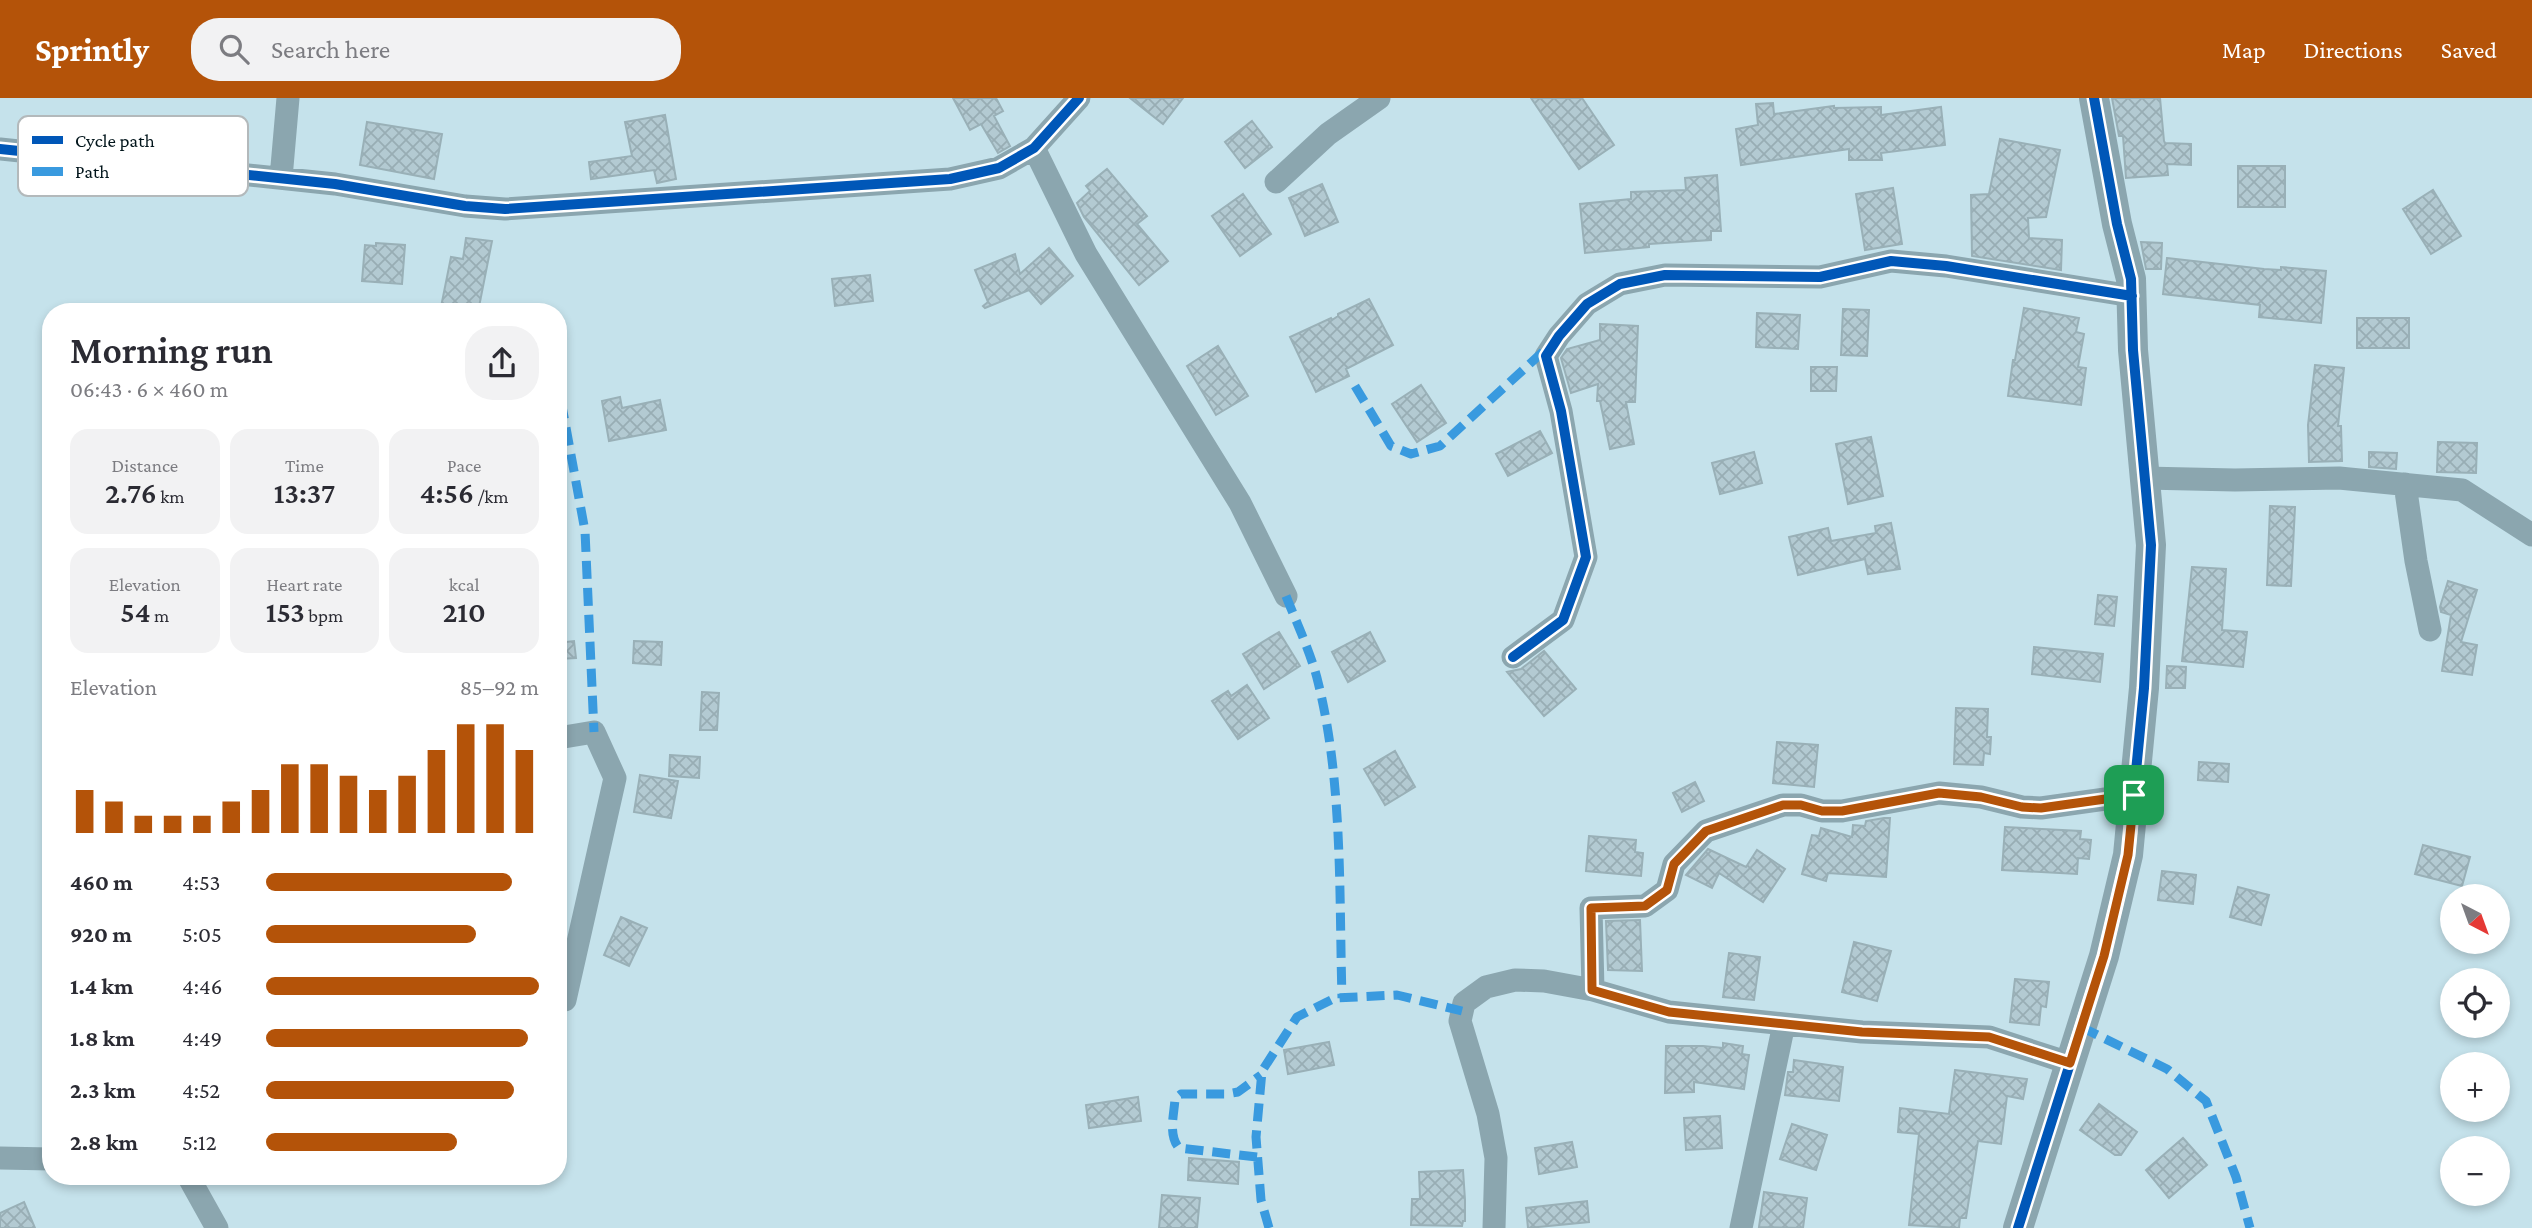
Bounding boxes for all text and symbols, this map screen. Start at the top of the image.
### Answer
search box [191,18,681,81]
icon: search [215,30,253,68]
text: Sprintly [35,31,149,68]
text: Search here [271,35,390,64]
text: Map [2222,36,2266,63]
text: Directions [2304,36,2403,63]
text: Saved [2441,36,2497,63]
legend [18,116,248,196]
text: Cycle path [75,130,155,151]
text: Path [75,161,110,182]
button: share [465,326,539,400]
text: Morning run [70,329,273,371]
text: 06:43 · 6 × 460 m [70,376,228,402]
text: Distance [112,455,178,476]
text: Time [285,455,324,476]
text: Pace [447,455,481,476]
text: 2.76 [105,476,157,509]
text: 13:37 [274,476,335,509]
text: 4:56 [420,476,474,509]
text: km [157,486,185,507]
text: /km [474,486,509,507]
text: Elevation [109,574,181,595]
text: Heart rate [267,574,342,595]
text: kcal [449,574,479,595]
text: 54 [120,595,151,628]
text: 153 [266,595,305,628]
text: 210 [442,595,486,628]
text: m [151,605,169,626]
text: bpm [305,605,343,626]
text: Elevation [70,674,157,700]
text: 85–92 m [460,674,539,700]
pin [2104,765,2164,825]
icon: arrive [2115,776,2153,814]
text: 460 m [70,869,133,895]
text: 4:53 [182,869,220,895]
north arrow [2440,884,2510,954]
map controls [2440,884,2510,1206]
text: 920 m [70,921,132,947]
text: 5:05 [182,921,222,947]
button: locate [2440,968,2510,1038]
text: 1.4 km [70,973,133,999]
text: 4:46 [182,973,222,999]
text: 1.8 km [70,1025,135,1051]
text: 4:49 [182,1025,222,1051]
button: + [2440,1052,2510,1122]
text: 2.3 km [70,1077,136,1103]
text: 4:52 [182,1077,220,1103]
text: 2.8 km [70,1129,138,1155]
text: 5:12 [182,1129,217,1155]
button: − [2440,1136,2510,1206]

